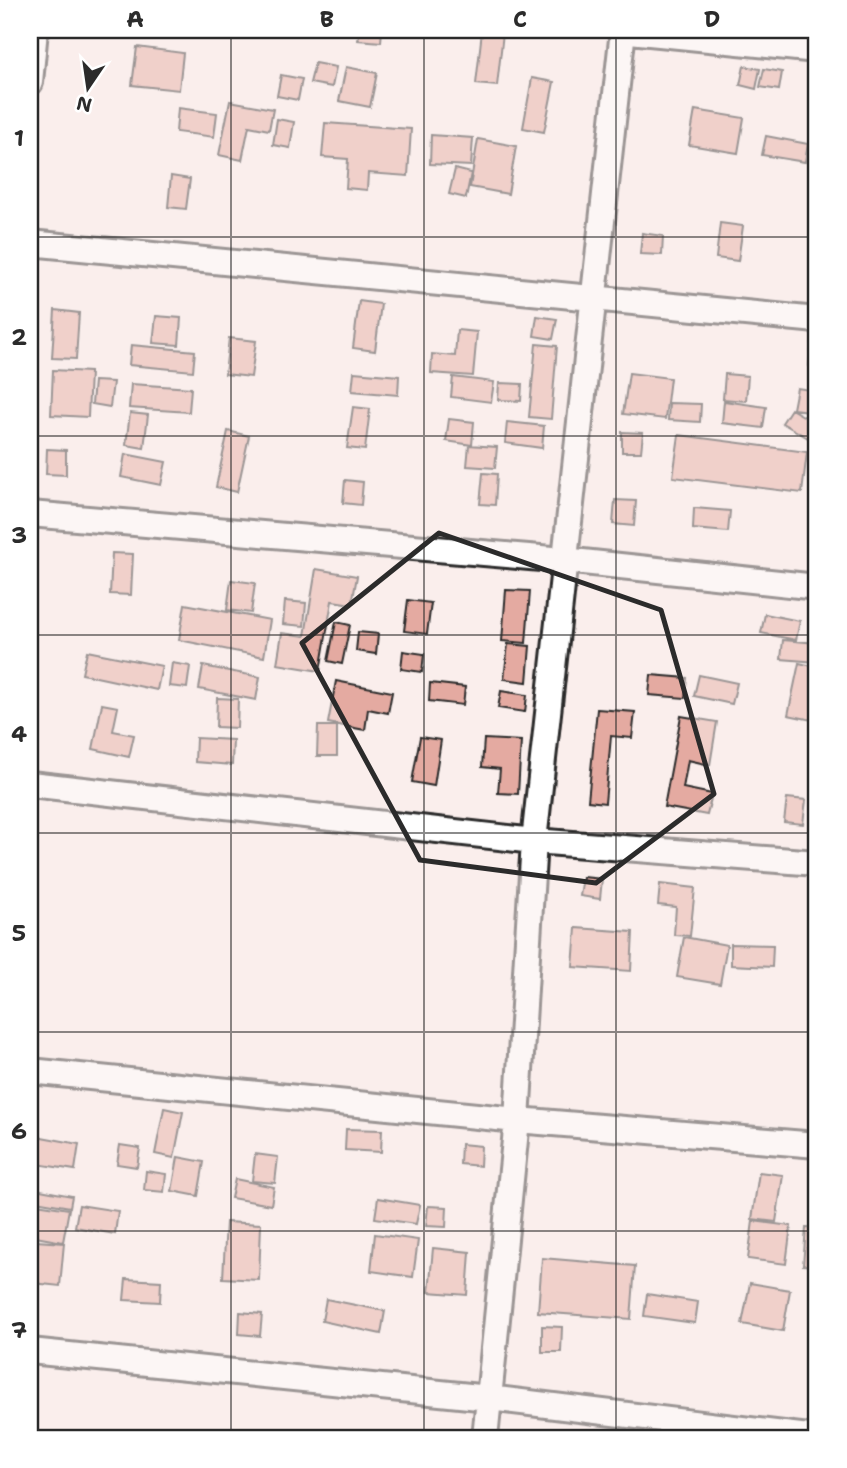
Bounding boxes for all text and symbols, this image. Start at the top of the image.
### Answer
text: A [126,4,144,34]
text: B [320,4,334,34]
text: C [513,4,527,34]
text: D [704,4,720,34]
north arrow [52,52,122,122]
text: N [74,90,94,118]
text: 1 [14,123,24,153]
text: 2 [11,322,27,352]
text: 3 [11,520,27,550]
text: 4 [11,719,27,749]
text: 5 [12,918,26,948]
text: 6 [11,1116,27,1146]
text: 7 [11,1315,27,1345]

